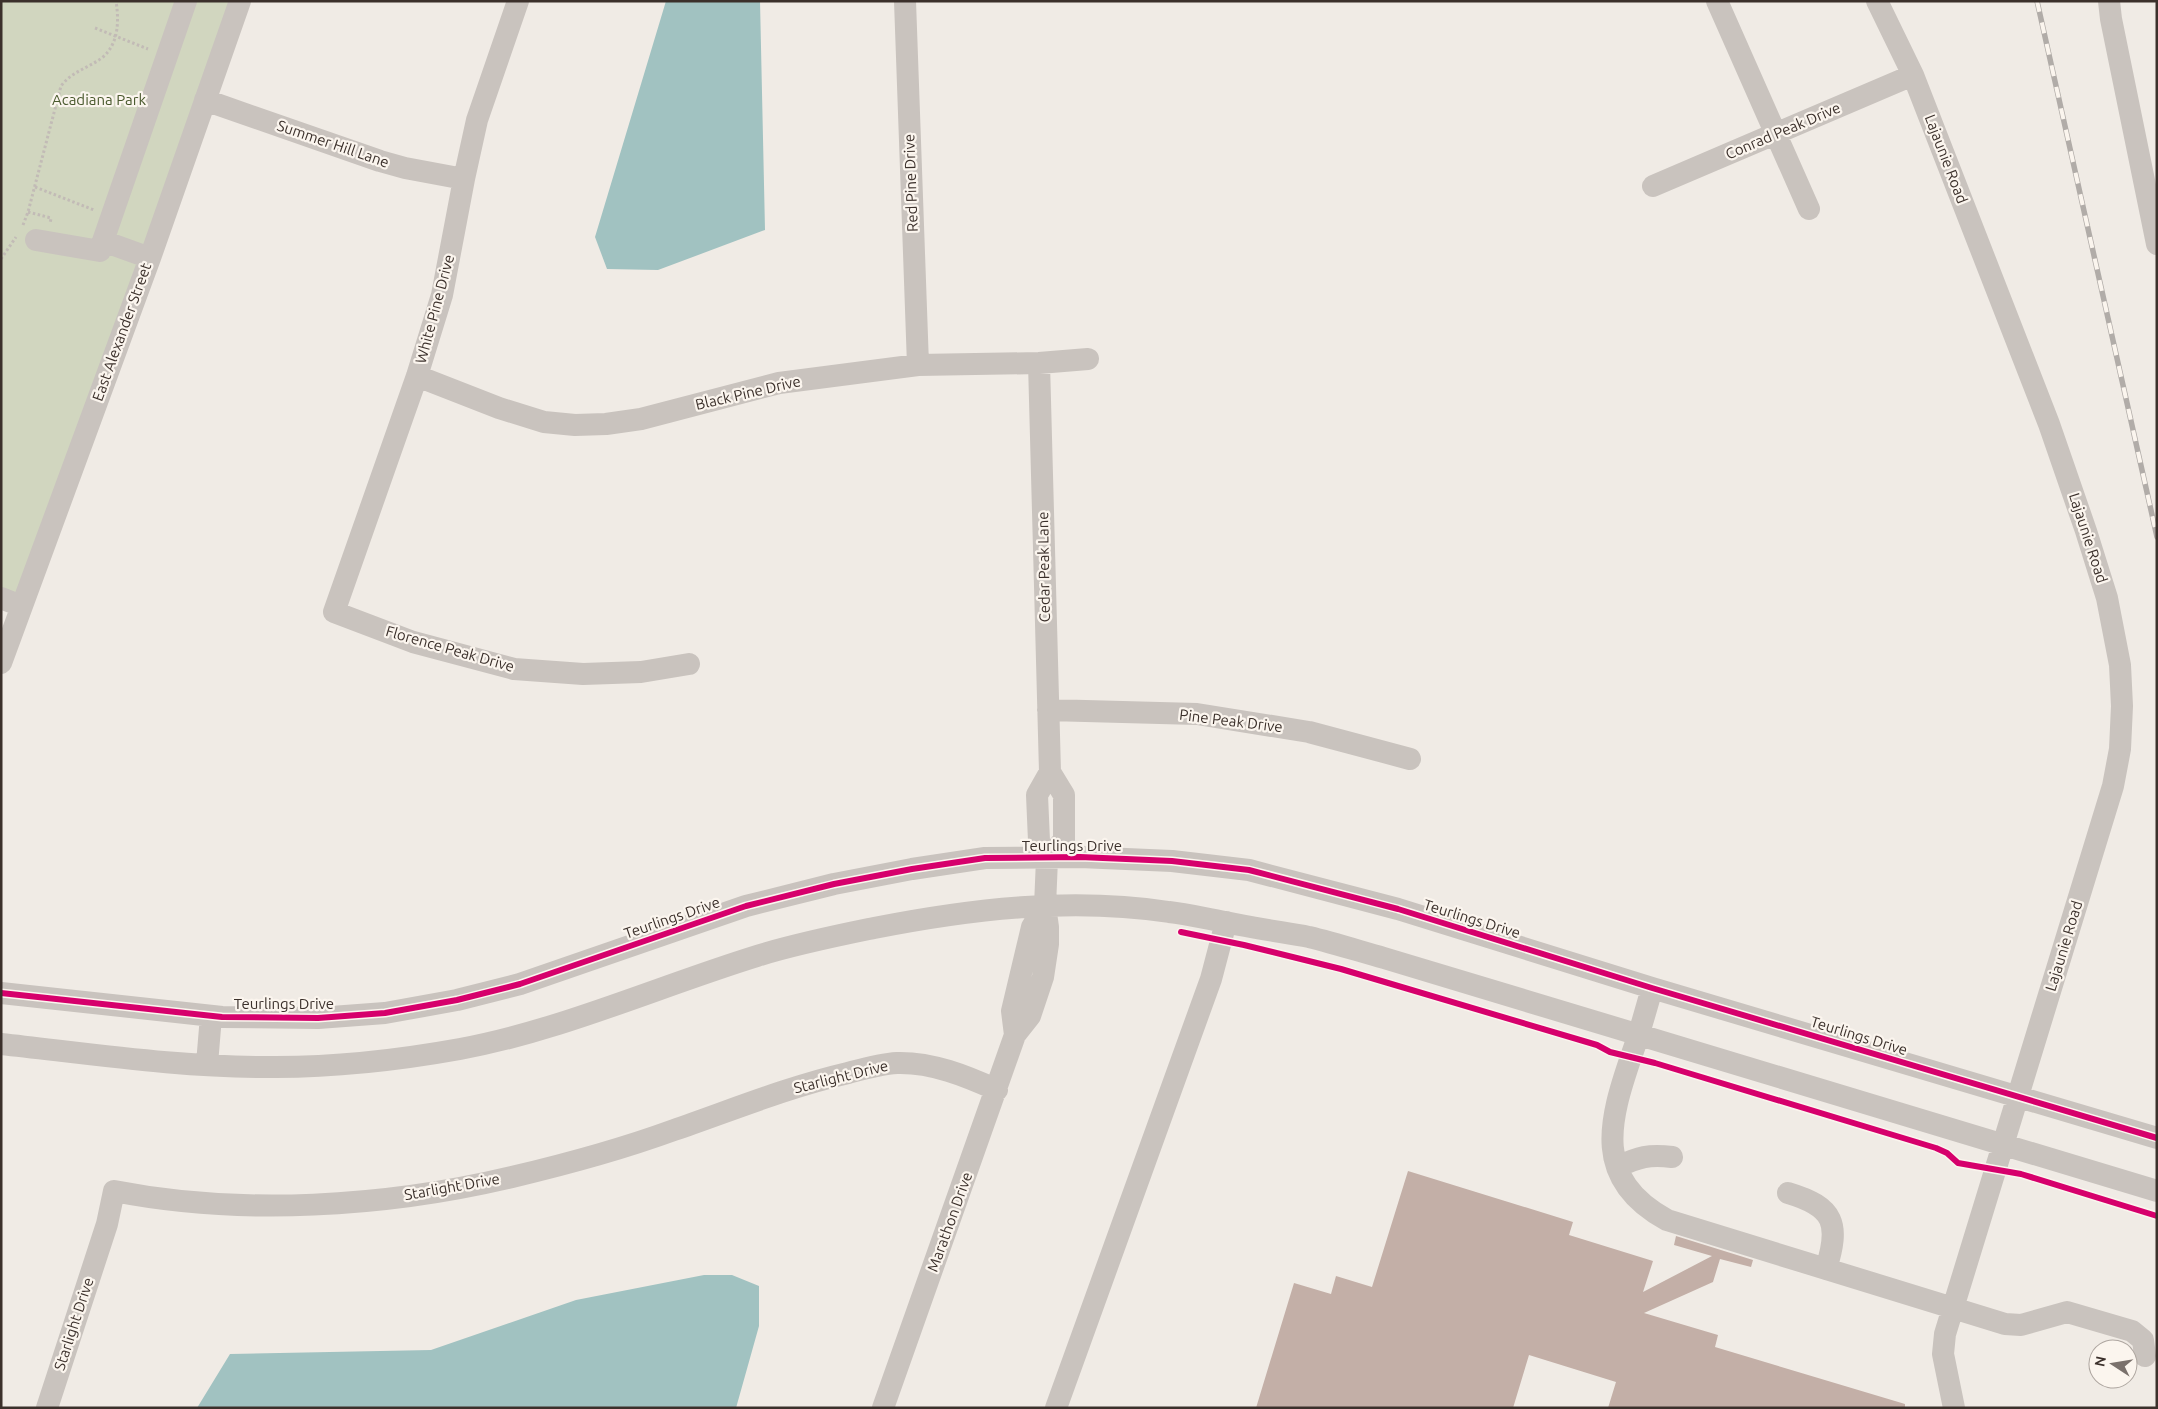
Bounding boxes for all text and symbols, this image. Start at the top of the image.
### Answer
park label: Acadiana Park [52,91,146,108]
street label: Conrad Peak Drive [1723,99,1843,162]
street label: Lajaunie Road [1922,112,1971,206]
street label: Summer Hill Lane [275,116,391,171]
street label: Red Pine Drive [900,134,921,232]
street label: White Pine Drive [412,253,457,365]
street label: East Alexander Street [89,260,154,403]
street label: Black Pine Drive [694,372,802,413]
street label: Lajaunie Road [2066,491,2111,585]
street label: Cedar Peak Lane [1034,511,1053,623]
street label: Florence Peak Drive [384,622,516,675]
street label: Pine Peak Drive [1178,706,1284,735]
street label: Teurlings Drive [1022,837,1122,854]
street label: Teurlings Drive [622,893,722,942]
street label: Teurlings Drive [1422,896,1523,941]
street label: Lajaunie Road [2042,899,2085,993]
street label: Teurlings Drive [234,995,334,1012]
street label: Teurlings Drive [1809,1013,1910,1058]
street label: Starlight Drive [792,1057,890,1096]
street label: Starlight Drive [403,1170,501,1203]
street label: Marathon Drive [924,1170,975,1274]
street label: Starlight Drive [51,1275,97,1372]
north arrow [2088,1339,2138,1389]
text: N [2091,1355,2109,1368]

